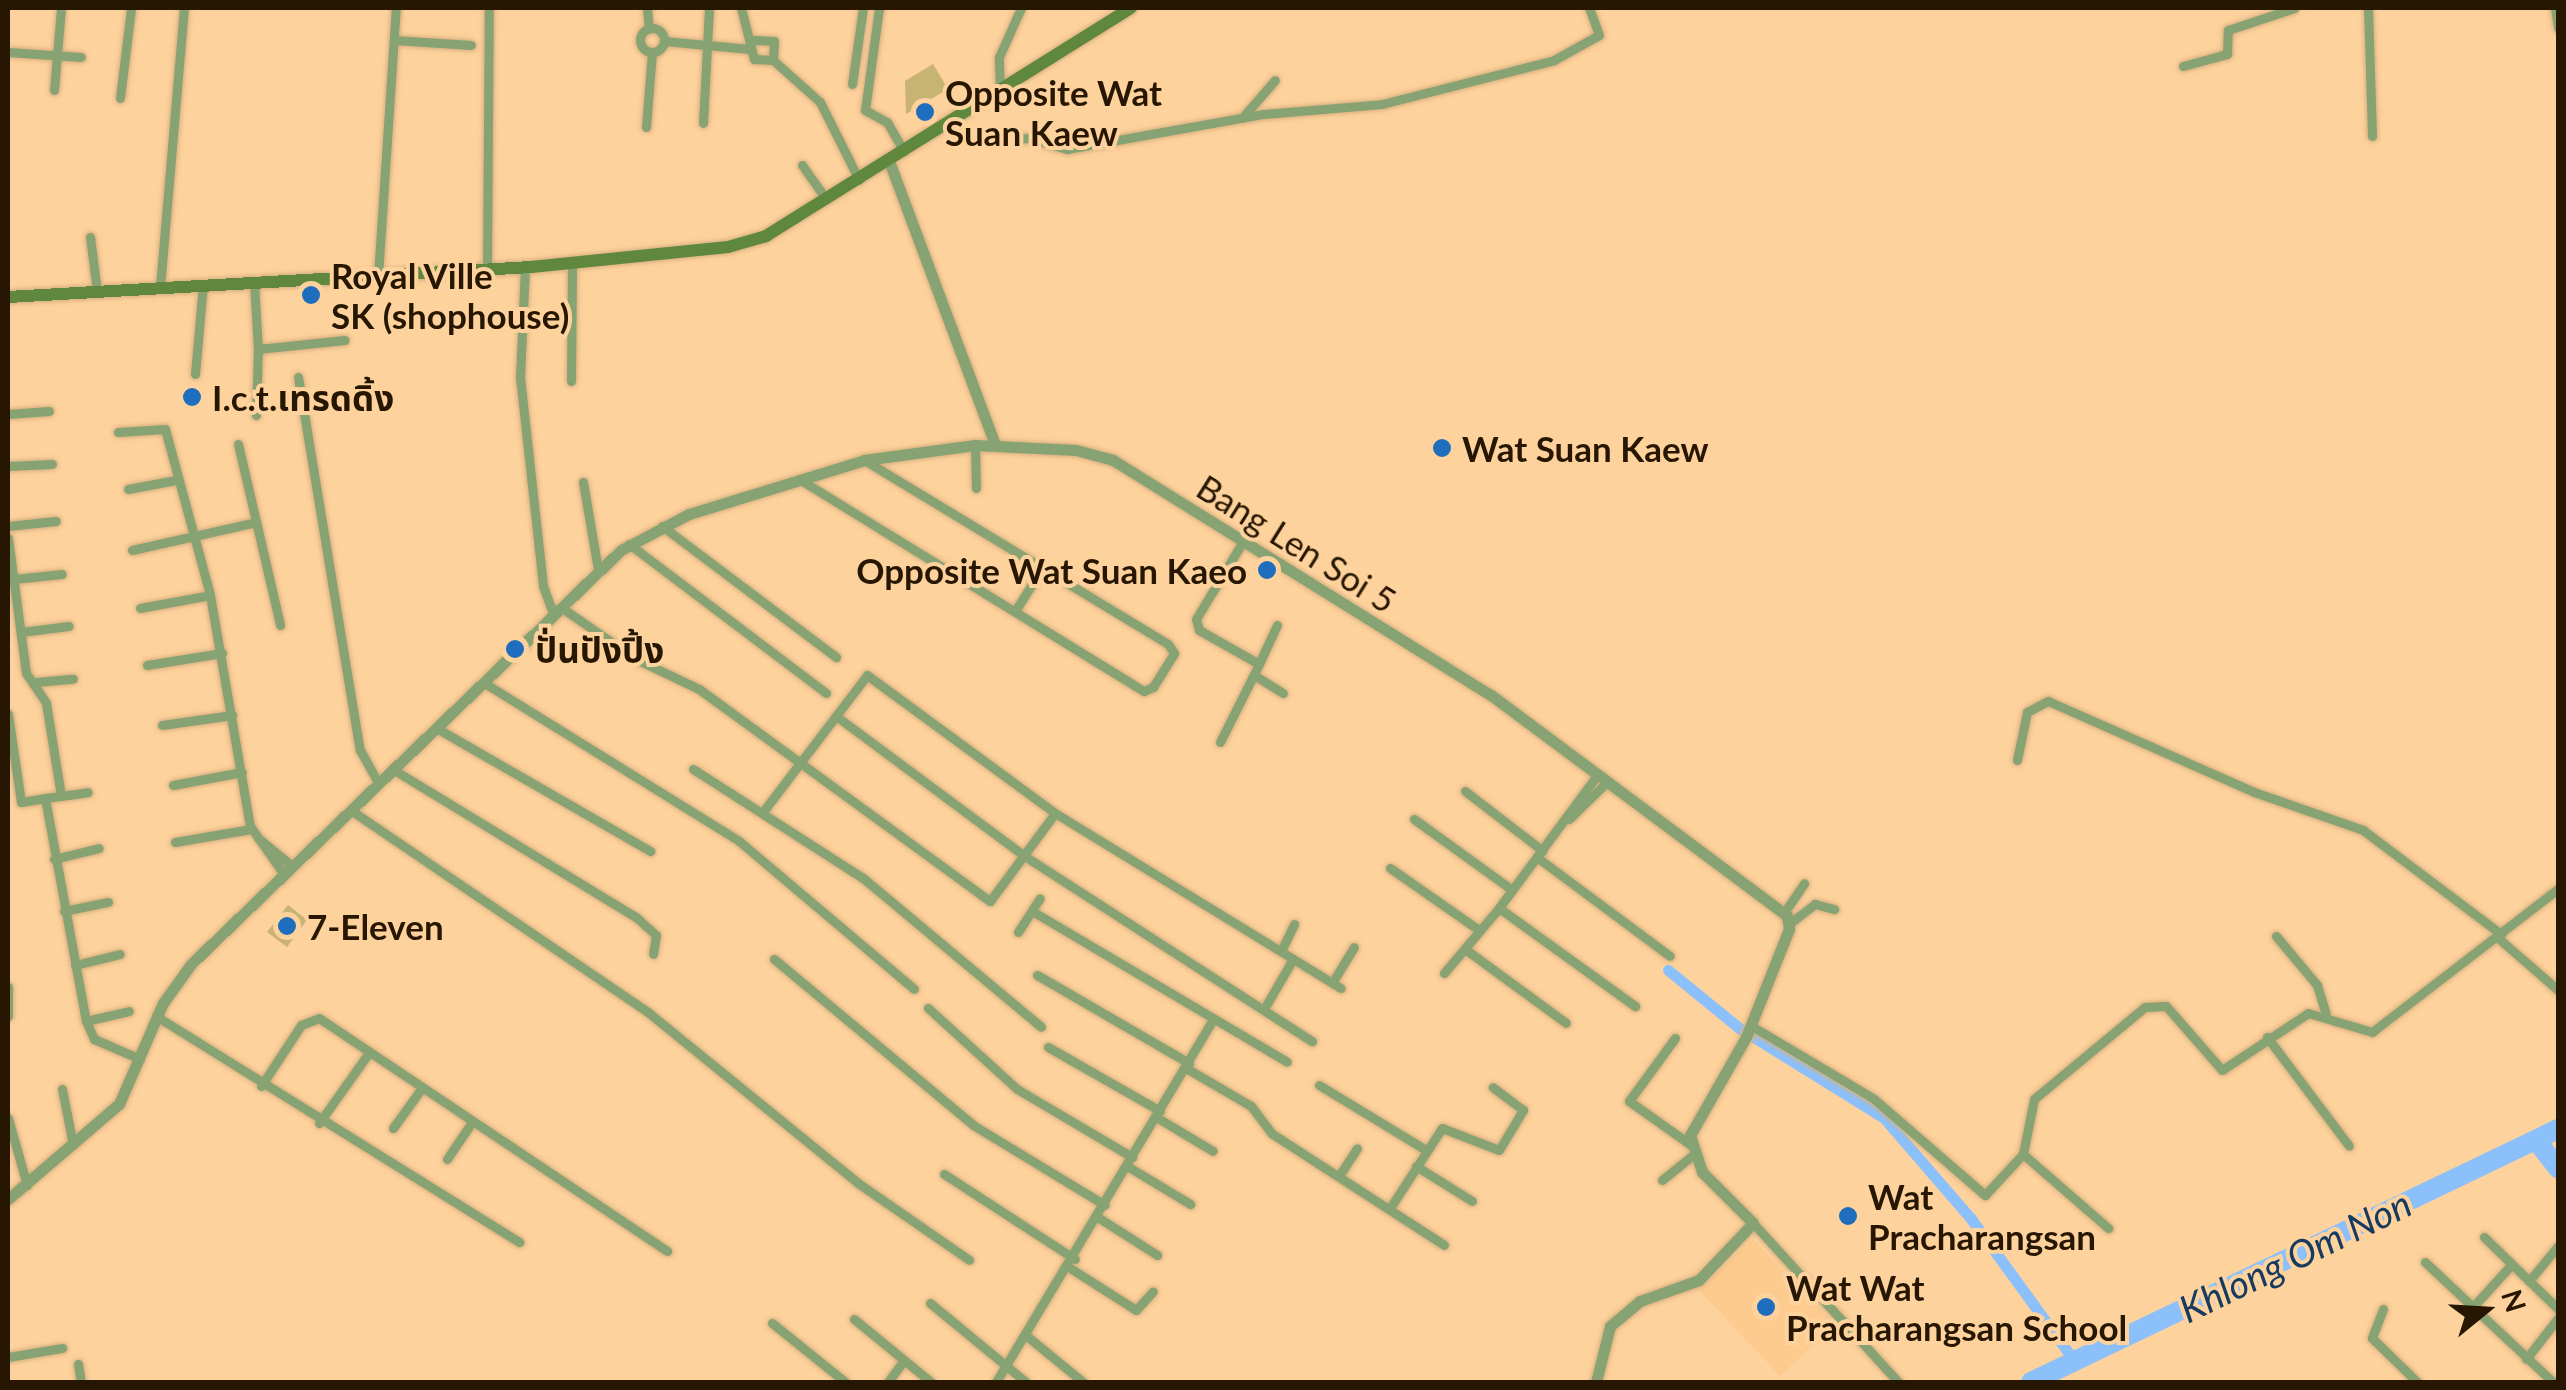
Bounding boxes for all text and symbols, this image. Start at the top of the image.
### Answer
place label: Opposite Wat Suan Kaew [945,71,1162,153]
marker: Opposite Wat Suan Kaew [914,101,936,123]
place label: Royal Ville SK (shophouse) [331,254,569,336]
marker: Royal Ville SK (shophouse) [300,284,322,306]
place label: I.c.t.เทรดดิ้ง [212,376,394,418]
marker: I.c.t.เทรดดิ้ง [181,386,203,408]
place label: Wat Suan Kaew [1462,427,1709,469]
marker: Wat Suan Kaew [1431,437,1453,459]
street label: Bang Len Soi 5 [1190,465,1404,621]
place label: Opposite Wat Suan Kaeo [856,549,1247,591]
marker: Opposite Wat Suan Kaeo [1256,559,1278,581]
place label: ปั่นปังปิ้ง [535,628,664,670]
marker: ปั่นปังปิ้ง [504,638,526,660]
place label: 7-Eleven [307,905,444,947]
marker: 7-Eleven [276,915,298,937]
place label: Wat Pracharangsan [1868,1175,2096,1257]
water label: Khlong Om Non [2172,1180,2418,1332]
marker: Wat Pracharangsan [1837,1205,1859,1227]
north arrow [2436,1260,2536,1360]
place label: Wat Wat Pracharangsan School [1786,1266,2127,1348]
text: N [2495,1285,2534,1316]
marker: Wat Wat Pracharangsan School [1755,1296,1777,1318]

